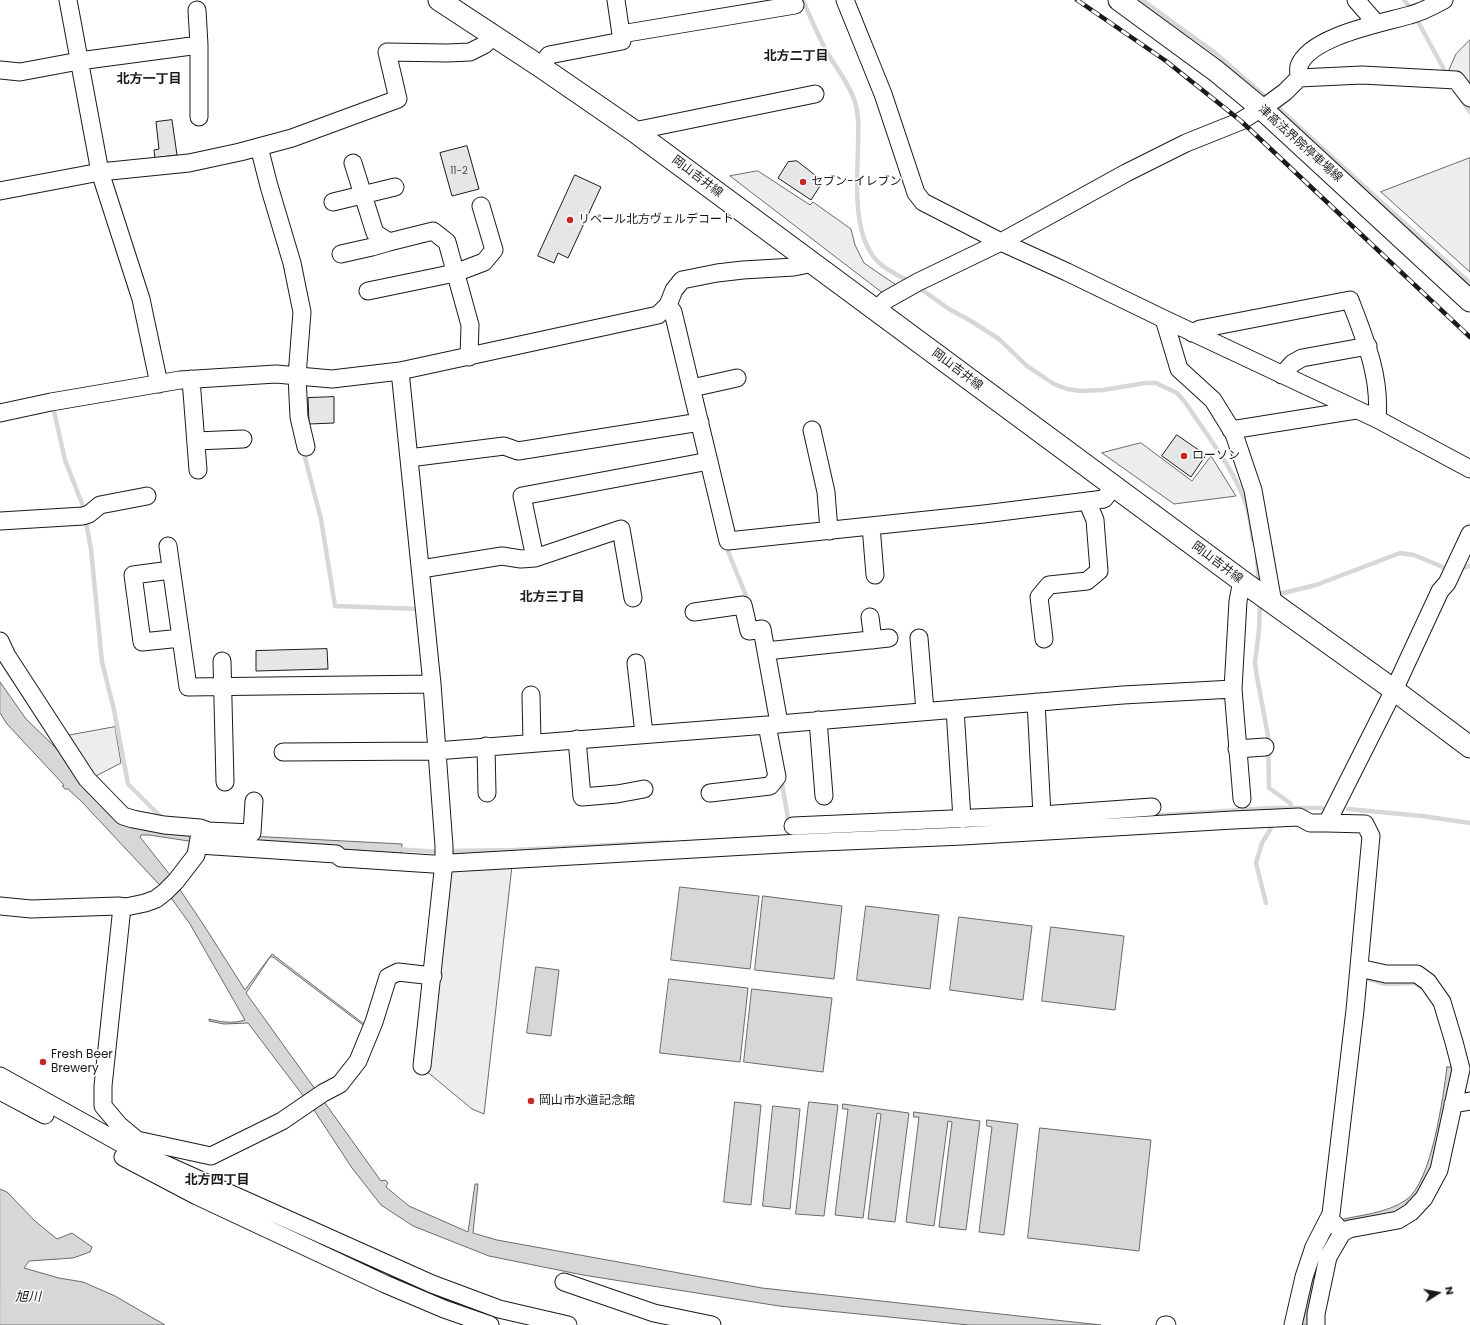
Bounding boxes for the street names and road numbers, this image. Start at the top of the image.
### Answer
street label: 津高法界院停車場線 [1255,103,1345,185]
street label: 岡山吉井線 [669,153,725,201]
street label: 岡山吉井線 [929,346,985,394]
street label: 岡山吉井線 [1189,539,1245,587]

